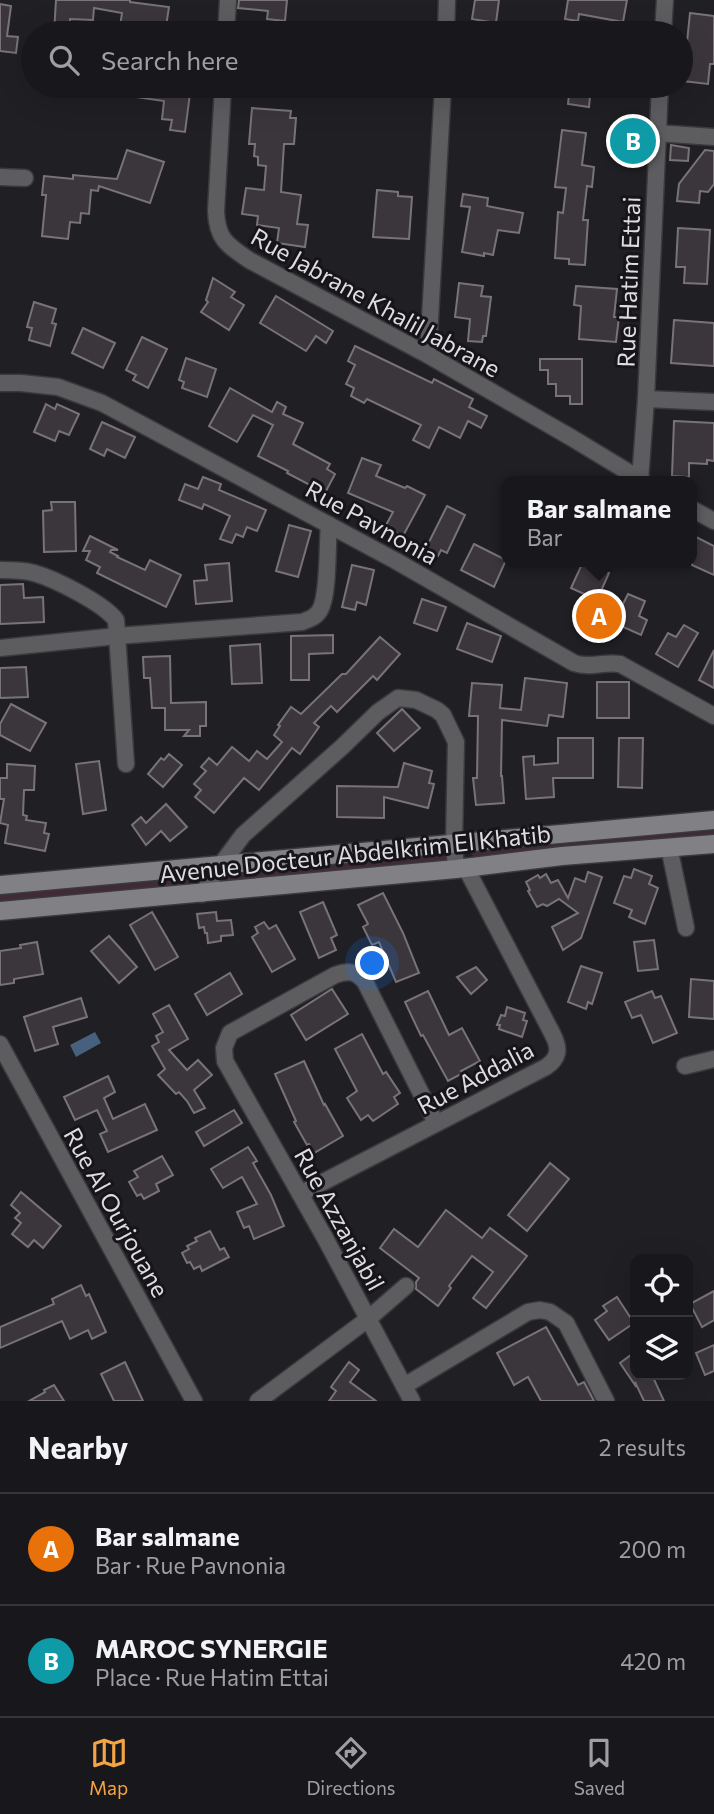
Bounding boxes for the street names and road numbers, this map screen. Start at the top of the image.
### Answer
street label: Rue Hatim Ettai [611,196,645,368]
street label: Rue Jabrane Khalil Jabrane [246,221,506,383]
street label: Rue Pavnonia [301,474,443,570]
street label: Avenue Docteur Abdelkrim El Khatib [158,818,552,888]
street label: Rue Addalia [412,1034,538,1120]
street label: Rue Al Ourjouane [58,1122,176,1302]
street label: Rue Azzanjabil [289,1143,391,1295]

